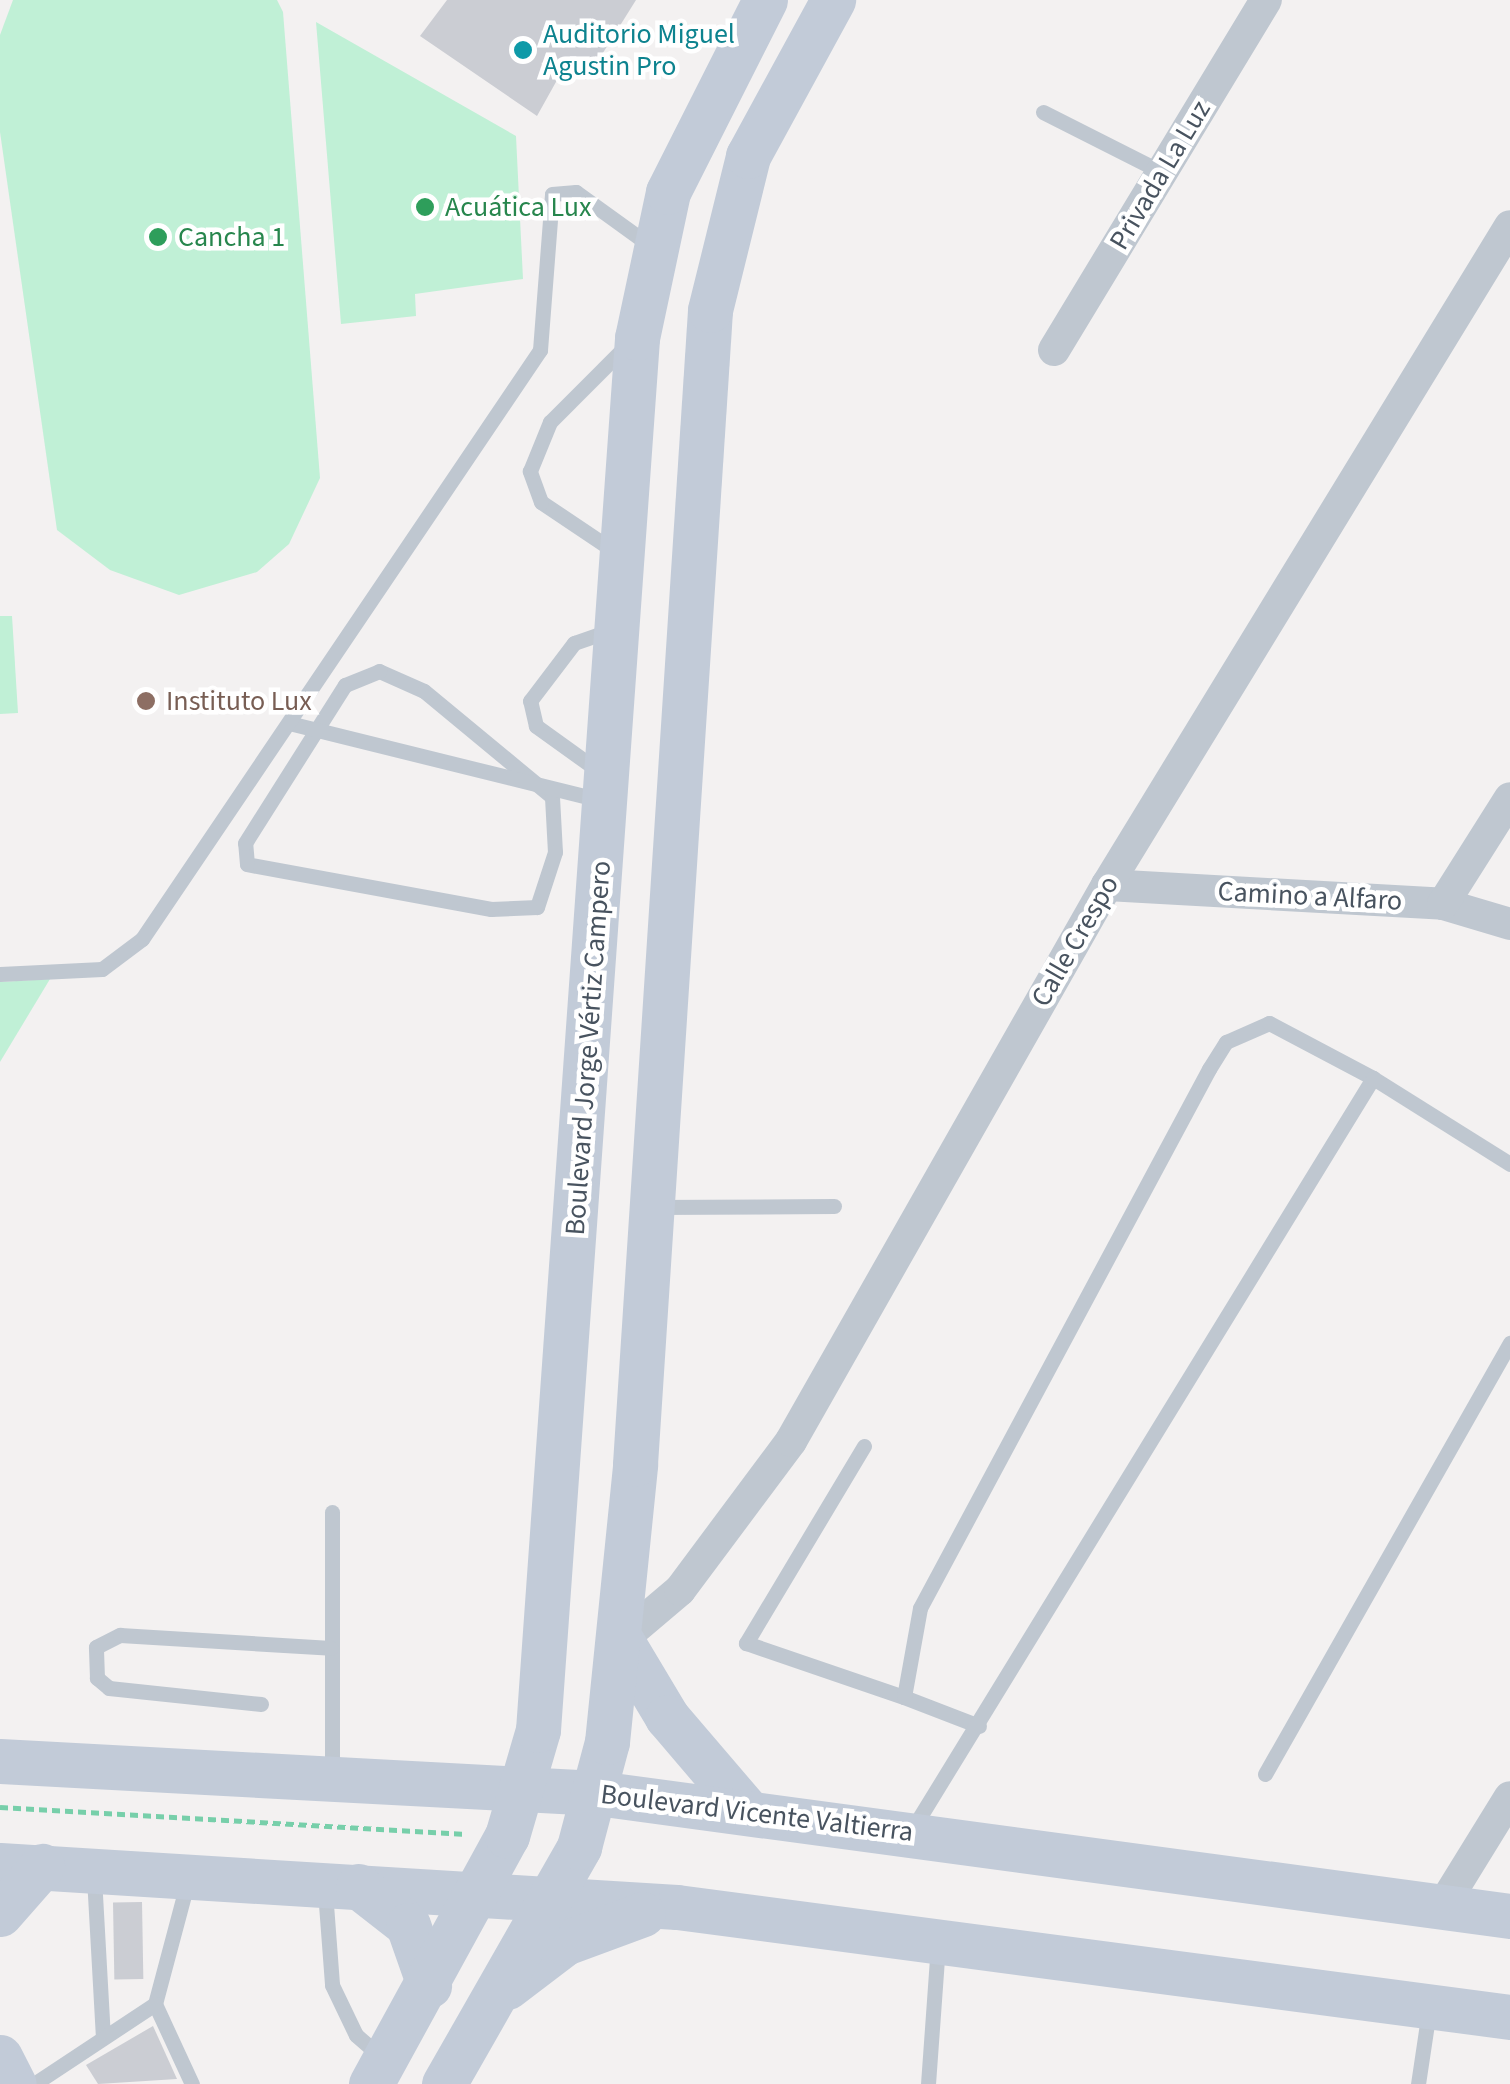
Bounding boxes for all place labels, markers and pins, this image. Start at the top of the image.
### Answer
place label: Auditorio Miguel Agustin Pro [543,17,735,83]
marker: Auditorio Miguel Agustin Pro [512,39,534,61]
place label: Acuática Lux [445,190,592,224]
marker: Acuática Lux [414,196,436,218]
place label: Cancha 1 [178,220,285,254]
marker: Cancha 1 [147,226,169,248]
place label: Instituto Lux [166,684,312,718]
marker: Instituto Lux [135,690,157,712]

